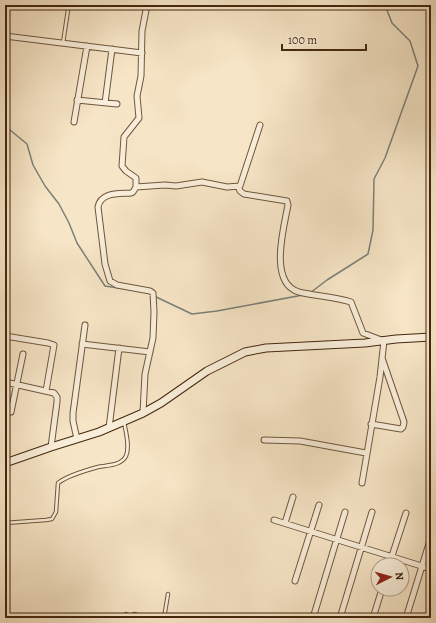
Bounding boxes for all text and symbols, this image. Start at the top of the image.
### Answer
scale bar [282,26,366,52]
text: 100 m [288,32,317,48]
north arrow [370,557,410,597]
text: N [392,571,407,581]

